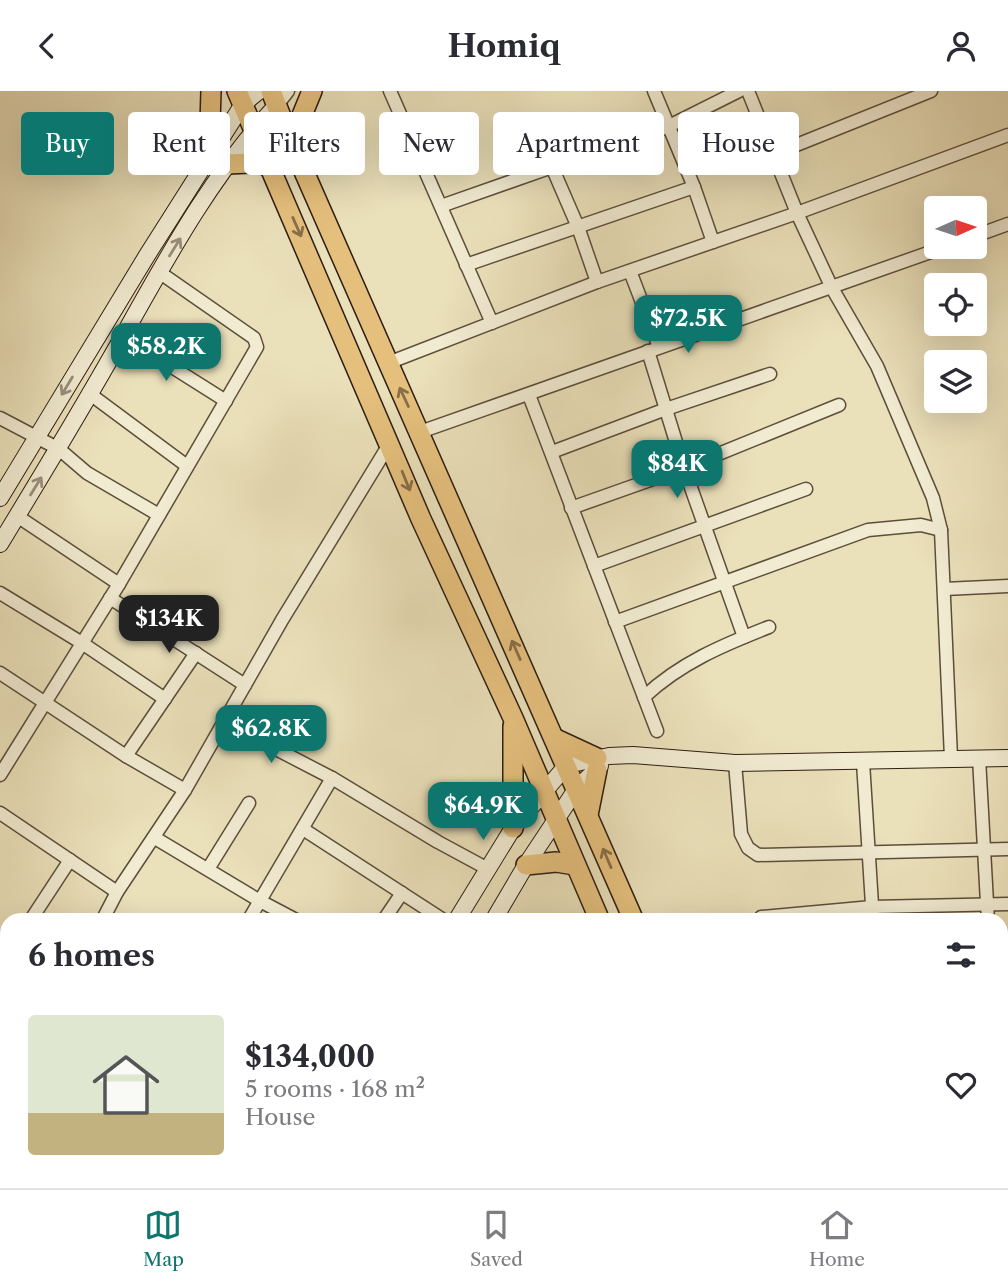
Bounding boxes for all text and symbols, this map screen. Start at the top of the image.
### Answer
text: Homiq [447,26,561,65]
icon: back [28,27,66,65]
icon: person [942,27,980,65]
chip: Buy [21,112,114,175]
chip: Rent [128,112,230,175]
chip: Filters [244,112,365,175]
chip: New [379,112,479,175]
chip: Apartment [493,112,664,175]
chip: House [678,112,799,175]
north arrow [924,196,987,259]
map controls [924,196,987,413]
one-way arrow [291,216,304,237]
one-way arrow [169,237,183,257]
button: locate [924,273,987,336]
pin: $72.5K [631,295,745,355]
text: $72.5K [650,304,726,332]
pin: $58.2K [109,323,223,383]
text: $58.2K [127,332,205,360]
button: layers [924,350,987,413]
one-way arrow [60,375,74,395]
one-way arrow [397,387,410,408]
pin: $84K [636,441,718,500]
text: $84K [647,449,707,477]
one-way arrow [400,470,413,492]
one-way arrow [29,476,43,496]
pin: $134K [120,595,218,655]
text: $134K [135,604,203,632]
one-way arrow [509,639,522,661]
pin: $62.8K [214,705,328,765]
text: $62.8K [231,714,311,742]
pin: $64.9K [426,783,540,842]
text: $64.9K [444,791,522,819]
one-way arrow [600,848,613,869]
icon: filters [942,936,980,974]
text: 6 homes [28,937,155,974]
text: $134,000 [245,1038,375,1075]
icon: home [84,1043,168,1127]
icon: heart [942,1066,980,1104]
text: 5 rooms · 168 m² [245,1075,425,1103]
text: House [245,1103,315,1131]
tab: Map [143,1206,184,1271]
tab: Saved [470,1206,523,1271]
tab: Home [809,1206,865,1271]

